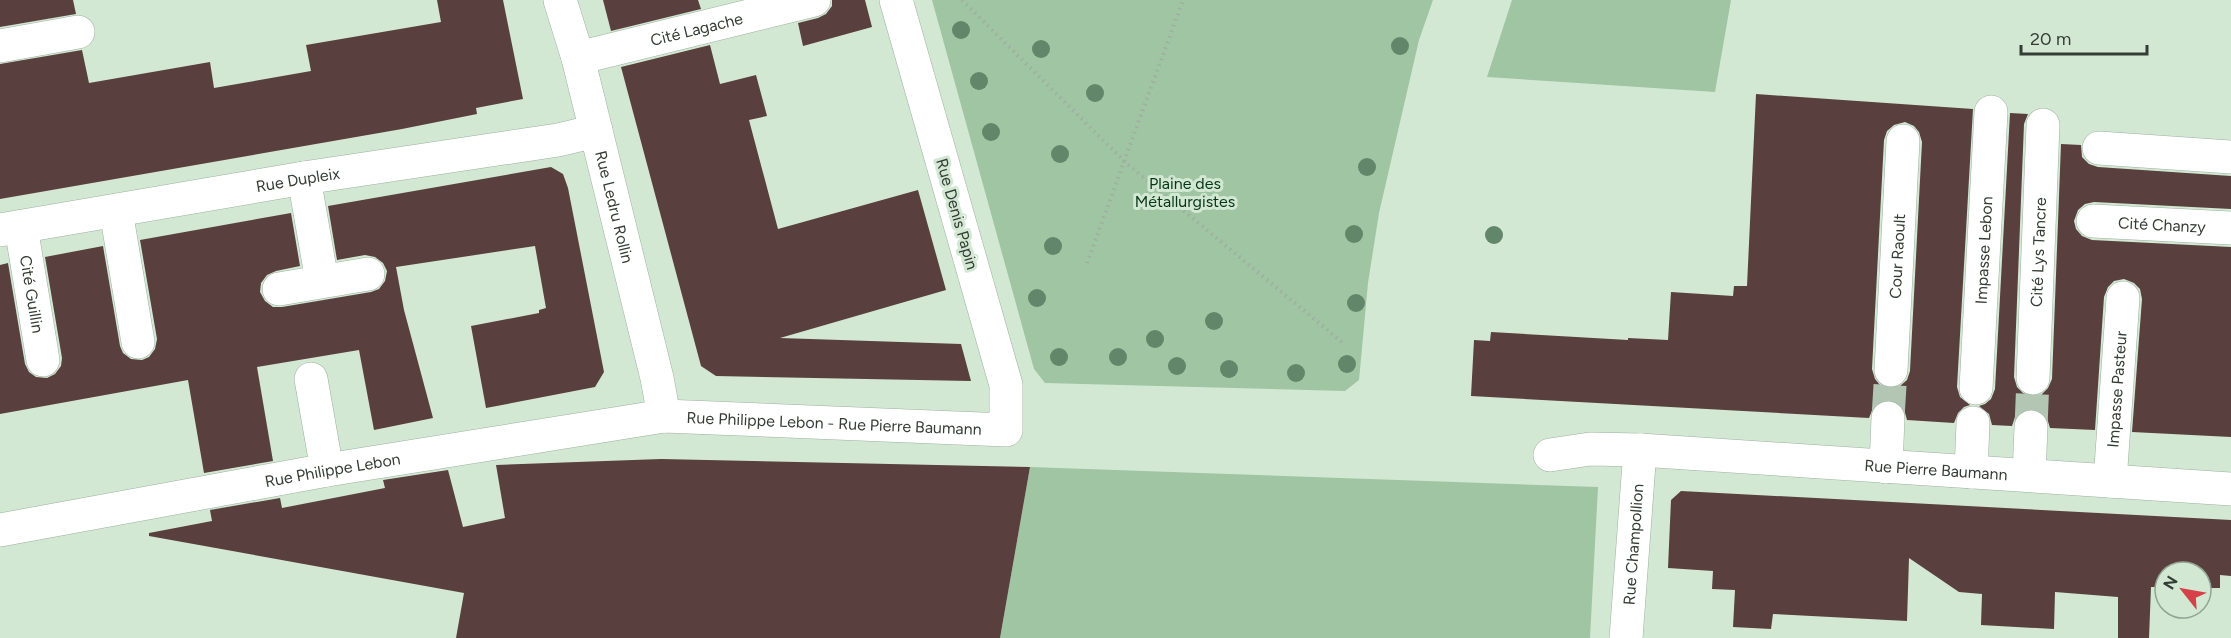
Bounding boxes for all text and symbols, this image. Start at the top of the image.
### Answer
street label: Cité Lagache [648,8,745,49]
scale bar [2021,18,2147,56]
text: 20 m [2030,28,2071,50]
street label: Rue Ledru Rollin [592,148,638,265]
street label: Rue Denis Papin [932,156,982,272]
street label: Rue Dupleix [254,163,341,196]
park label: Plaine des Métallurgistes [1135,174,1235,211]
street label: Impasse Lebon [1971,196,1996,305]
street label: Cité Lys Tancre [2026,197,2050,307]
street label: Cour Raoult [1885,213,1909,299]
street label: Cité Chanzy [2118,213,2207,236]
street label: Cité Guillin [16,254,48,334]
street label: Impasse Pasteur [2103,330,2130,448]
street label: Rue Philippe Lebon - Rue Pierre Baumann [686,407,982,438]
street label: Rue Philippe Lebon [263,449,402,491]
street label: Rue Pierre Baumann [1864,455,2008,484]
street label: Rue Champollion [1619,483,1647,606]
north arrow [2153,560,2213,620]
text: N [2159,572,2182,593]

